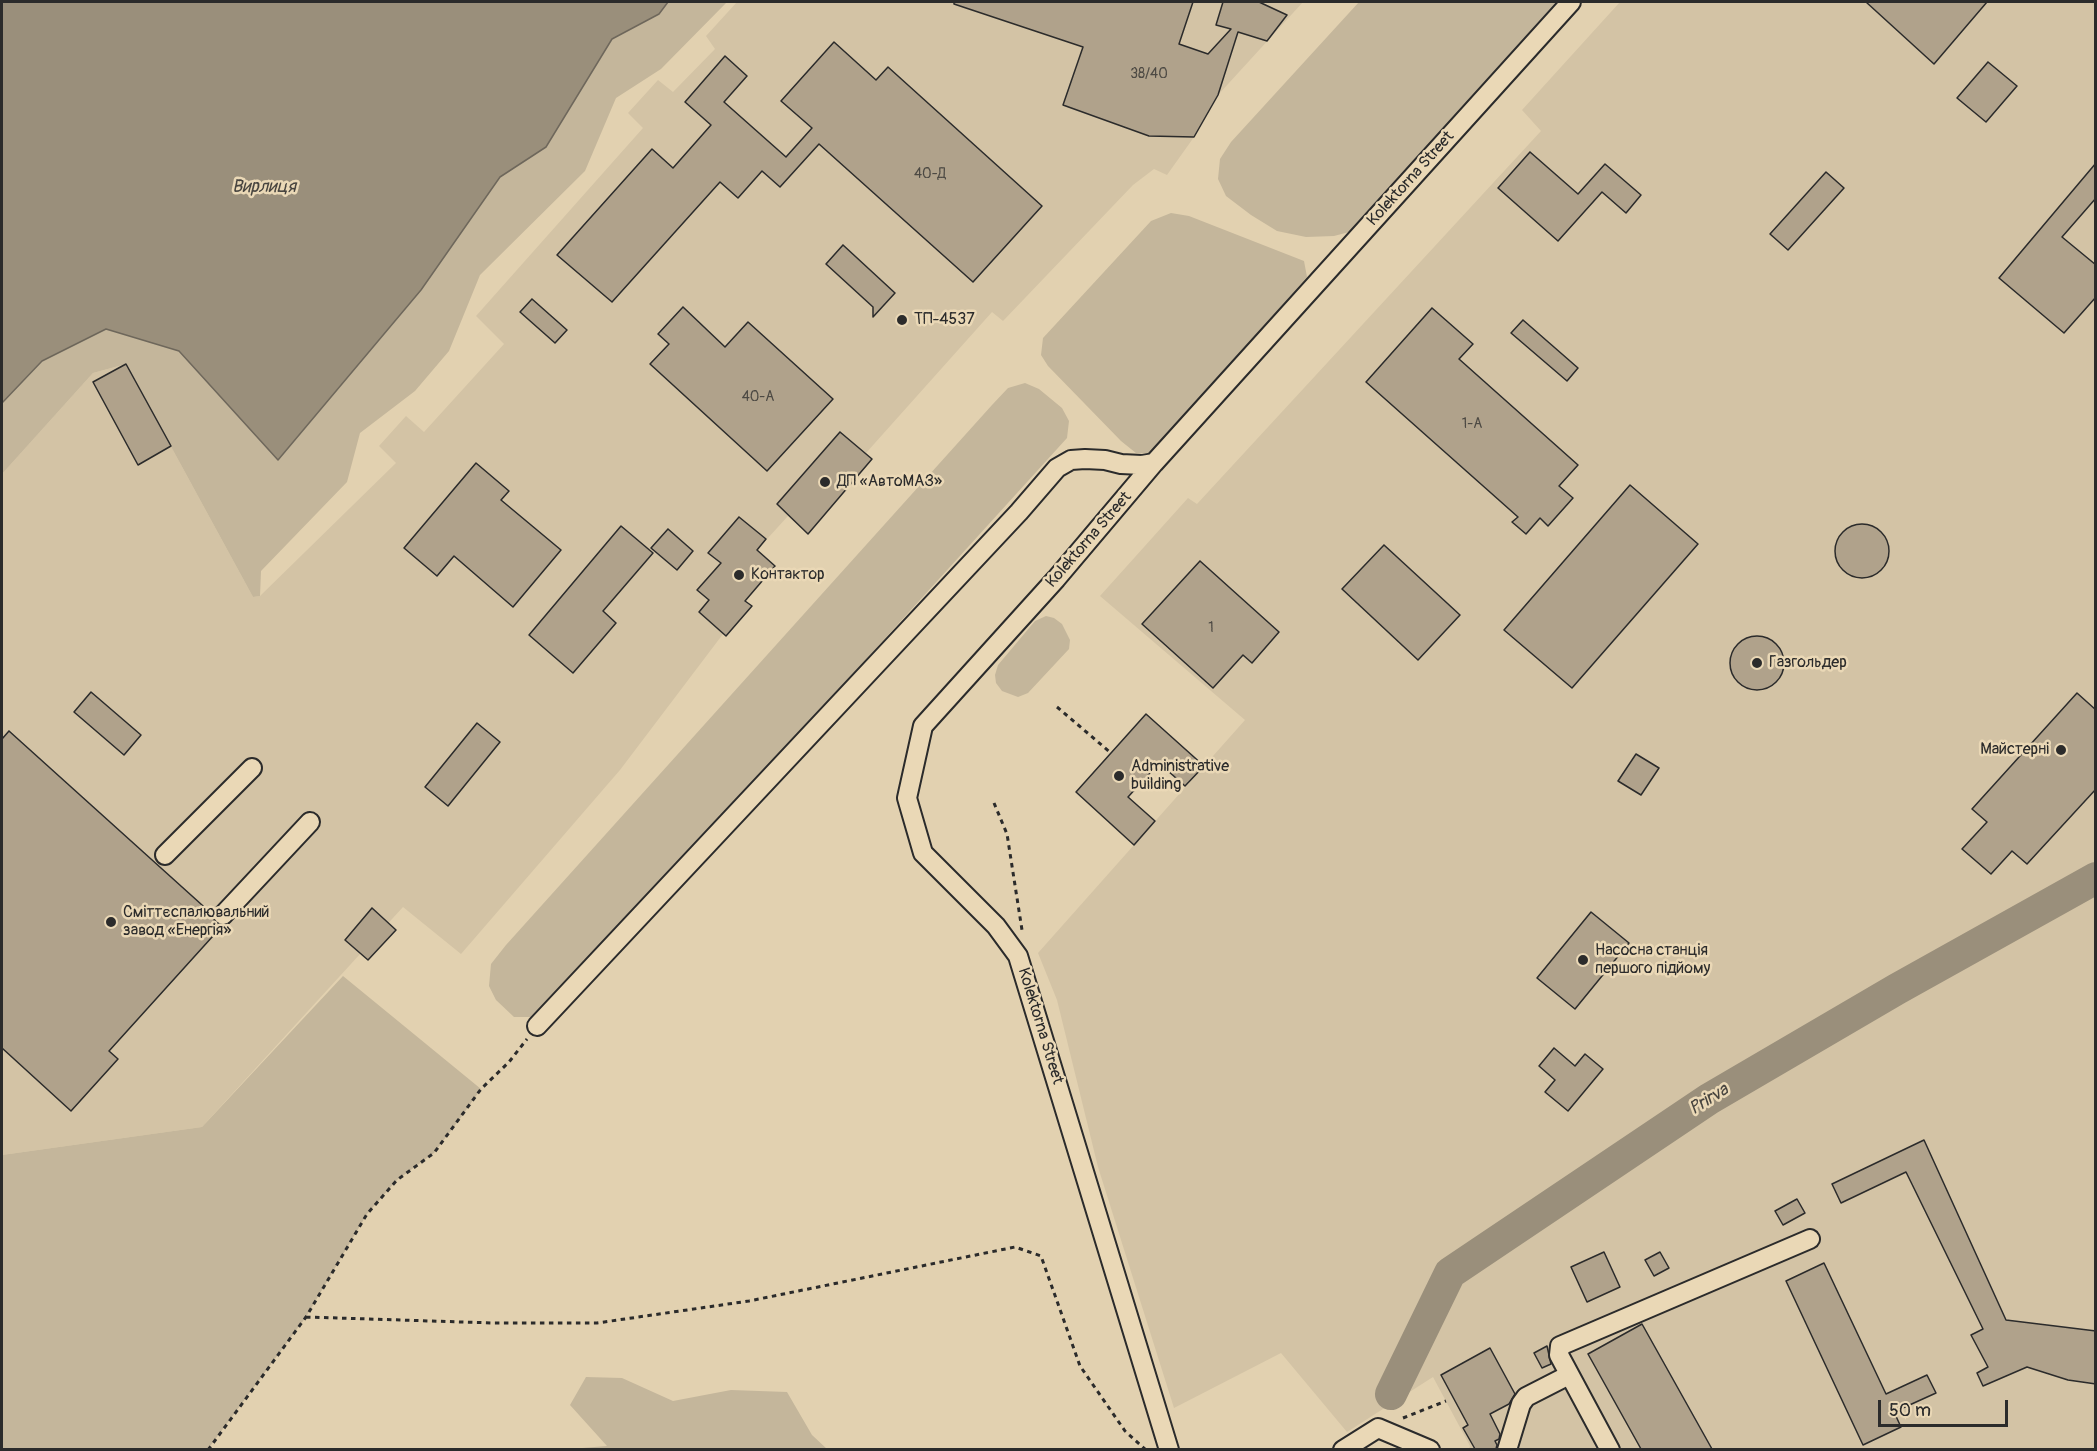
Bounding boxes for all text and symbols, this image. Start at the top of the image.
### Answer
house number: 38/40 [1130,66,1168,82]
street label: Kolektorna Street [1363,128,1459,230]
house number: 40-Д [914,166,946,182]
water label: Вирлиця [232,176,296,198]
place label: ТП-4537 [914,310,975,330]
marker: ТП-4537 [895,313,909,327]
house number: 40-А [742,389,774,405]
house number: 1-А [1462,416,1482,432]
place label: ДП «АвтоМАЗ» [837,472,942,492]
marker: ДП «АвтоМАЗ» [818,475,832,489]
street label: Kolektorna Street [1042,488,1136,592]
place label: Контактор [751,565,825,585]
marker: Контактор [732,568,746,582]
house number: 1 [1208,620,1214,636]
place label: Газгольдер [1769,653,1847,673]
marker: Газгольдер [1750,656,1764,670]
place label: Майстерні [1980,740,2049,760]
marker: Майстерні [2054,743,2068,757]
place label: Administrative building [1131,757,1229,795]
marker: Administrative building [1112,769,1126,783]
place label: Сміттєспалювальний завод «Енергія» [123,903,269,941]
marker: Сміттєспалювальний завод «Енергія» [104,915,118,929]
place label: Насосна станція першого підйому [1595,941,1710,979]
marker: Насосна станція першого підйому [1576,953,1590,967]
street label: Kolektorna Street [1013,965,1067,1087]
water label: Prirva [1685,1080,1733,1120]
scale bar [1881,1388,2012,1426]
text: 50 m [1889,1399,1931,1422]

